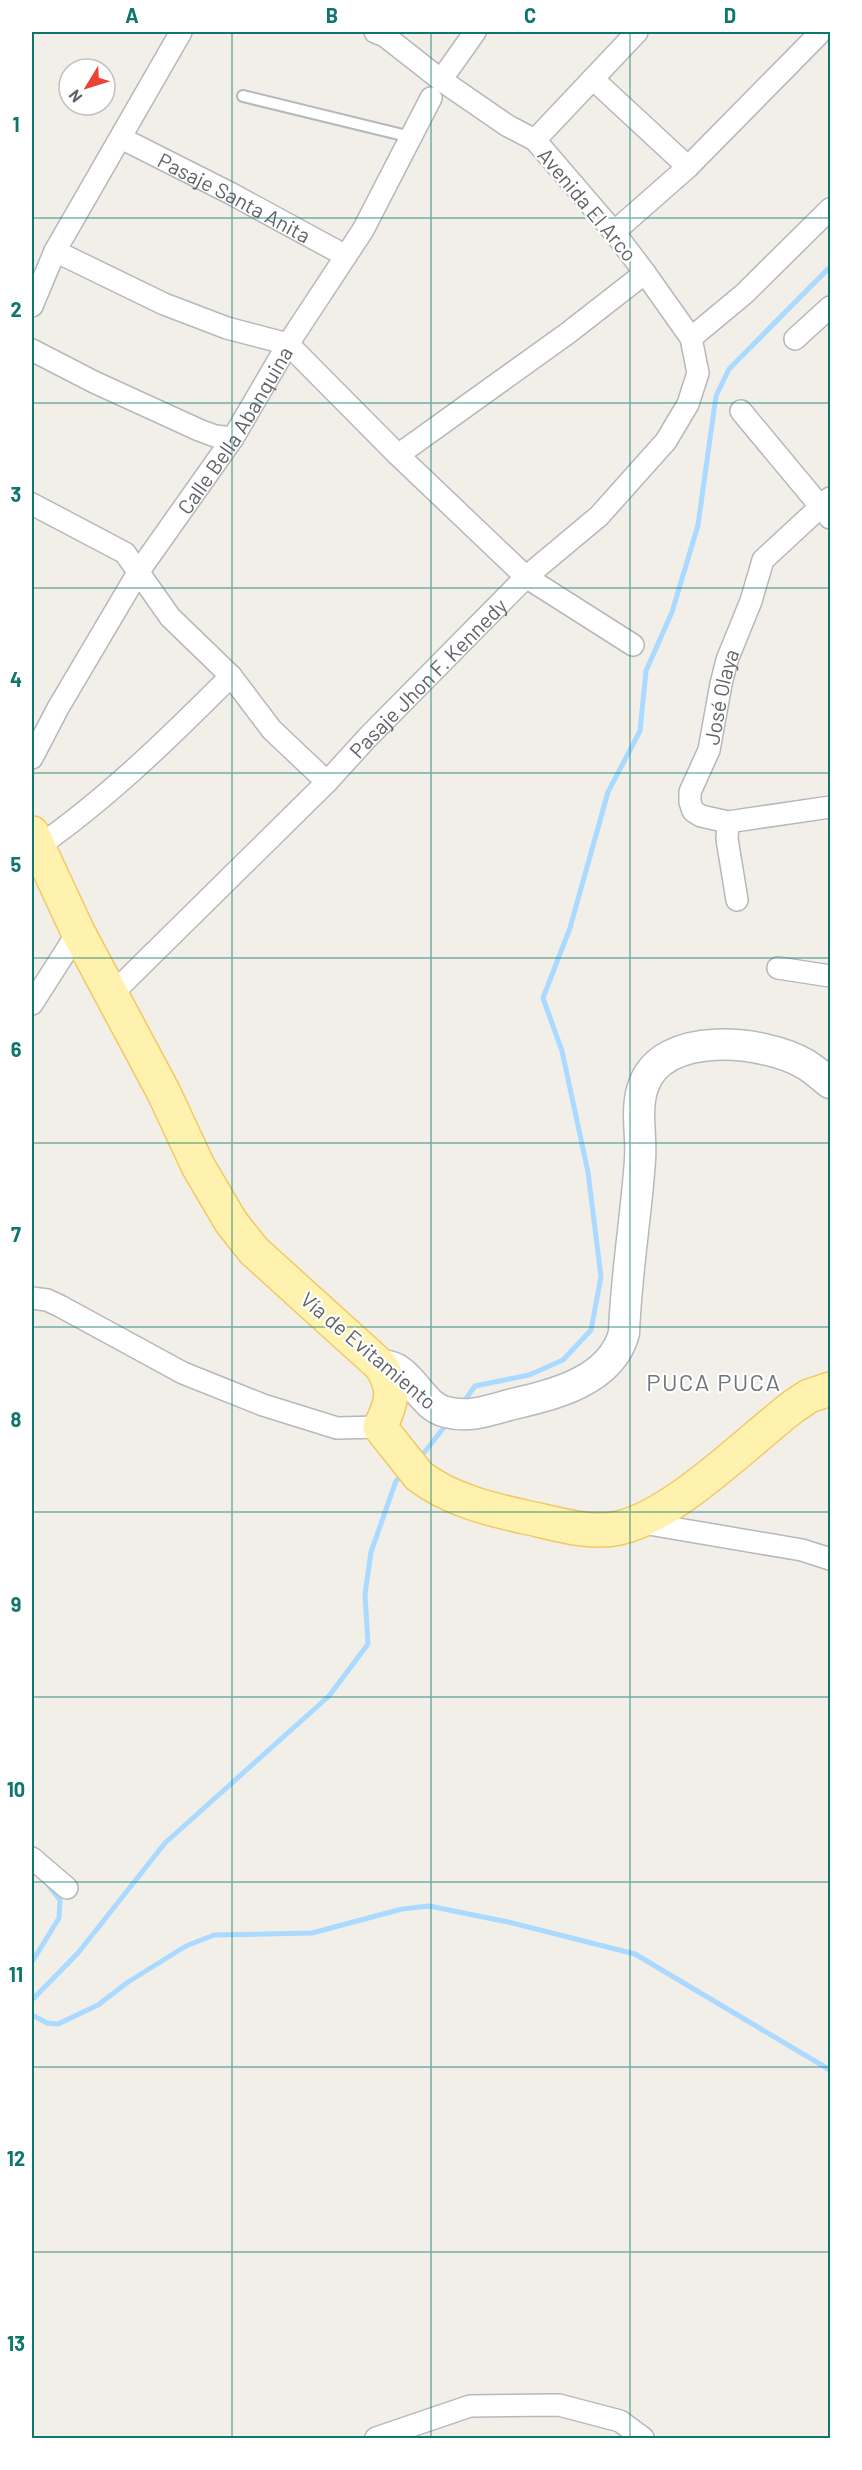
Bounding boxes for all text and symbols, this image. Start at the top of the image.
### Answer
text: A [125,3,139,27]
text: B [326,3,338,27]
text: C [524,3,536,27]
text: D [724,3,736,27]
north arrow [57,57,117,117]
text: N [64,87,86,107]
text: 1 [12,112,20,136]
street label: Avenida El Arco [533,142,643,266]
street label: Pasaje Santa Anita [154,146,316,247]
text: 2 [10,297,22,321]
street label: Calle Bella Abanquina [171,341,297,518]
text: 3 [11,482,21,506]
street label: Pasaje Jhon F. Kennedy [343,592,511,762]
street label: José Olaya [698,645,743,747]
text: 4 [10,667,22,691]
text: 5 [11,852,22,876]
text: 6 [11,1037,22,1061]
text: 7 [11,1222,21,1246]
street label: Vía de Evitamiento [296,1286,442,1414]
district label: PUCA PUCA [646,1367,782,1396]
text: 8 [11,1407,22,1431]
text: 9 [11,1592,21,1616]
text: 10 [7,1777,25,1801]
text: 11 [9,1962,23,1986]
text: 12 [7,2146,25,2170]
text: 13 [7,2331,25,2355]

